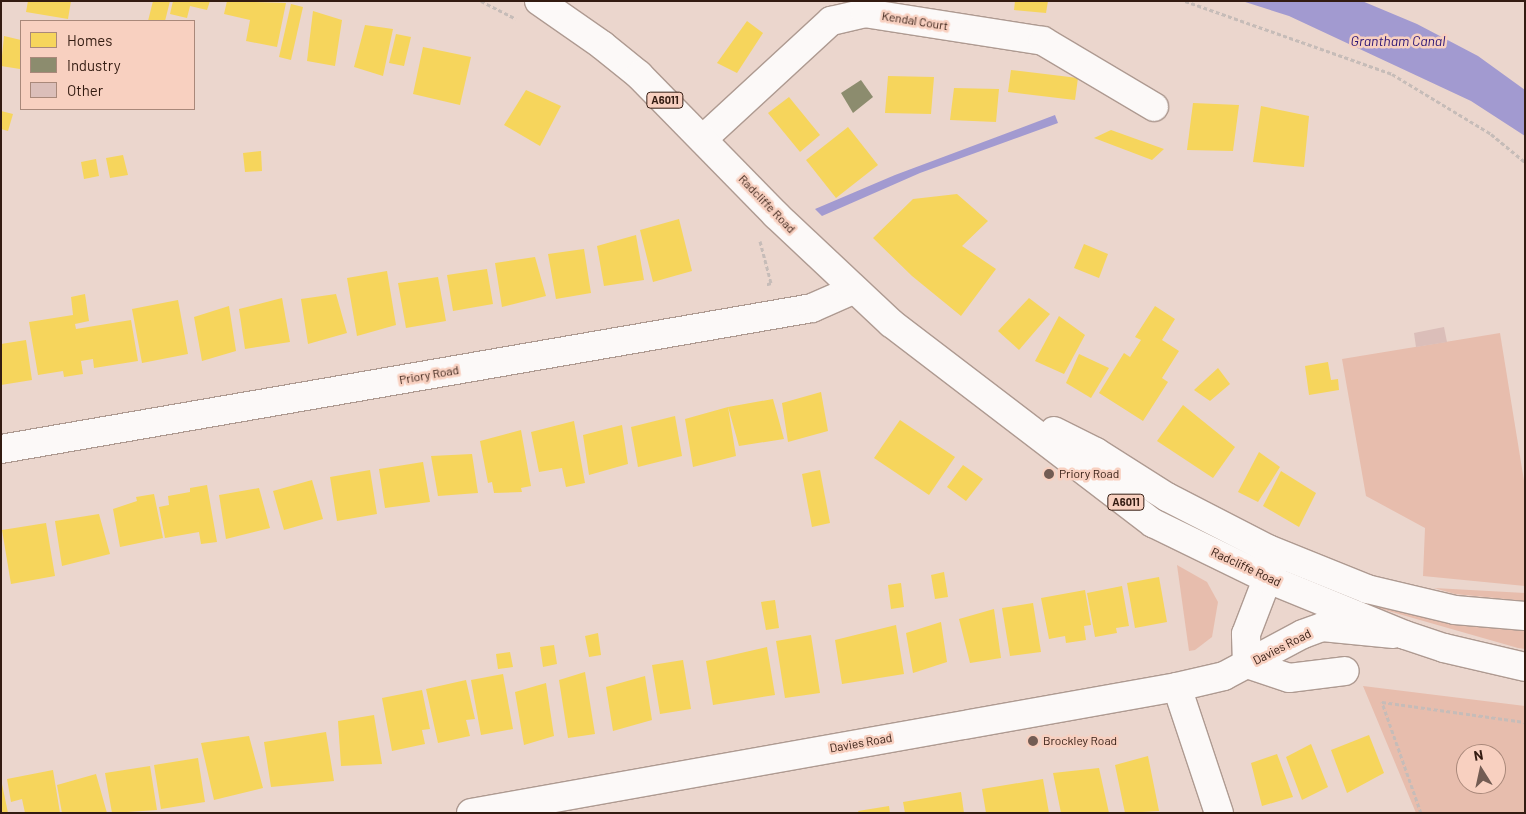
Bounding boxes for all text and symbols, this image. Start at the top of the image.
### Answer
street label: Kendal Court [881,9,949,33]
legend [20,20,195,110]
text: Homes [67,31,112,49]
water label: Grantham Canal [1351,33,1445,49]
text: Industry [67,56,121,74]
text: Other [67,81,103,99]
road number: A6011 [646,92,684,108]
street label: Radcliffe Road [736,172,798,236]
street label: Priory Road [398,363,460,387]
place label: Priory Road [1059,467,1119,481]
marker: Priory Road [1043,468,1055,480]
road number: A6011 [1107,494,1145,511]
street label: Radcliffe Road [1209,545,1283,589]
street label: Davies Road [1251,626,1313,668]
street label: Davies Road [829,730,893,756]
place label: Brockley Road [1043,734,1117,748]
marker: Brockley Road [1027,735,1039,747]
north arrow [1456,744,1506,794]
text: N [1472,746,1485,764]

